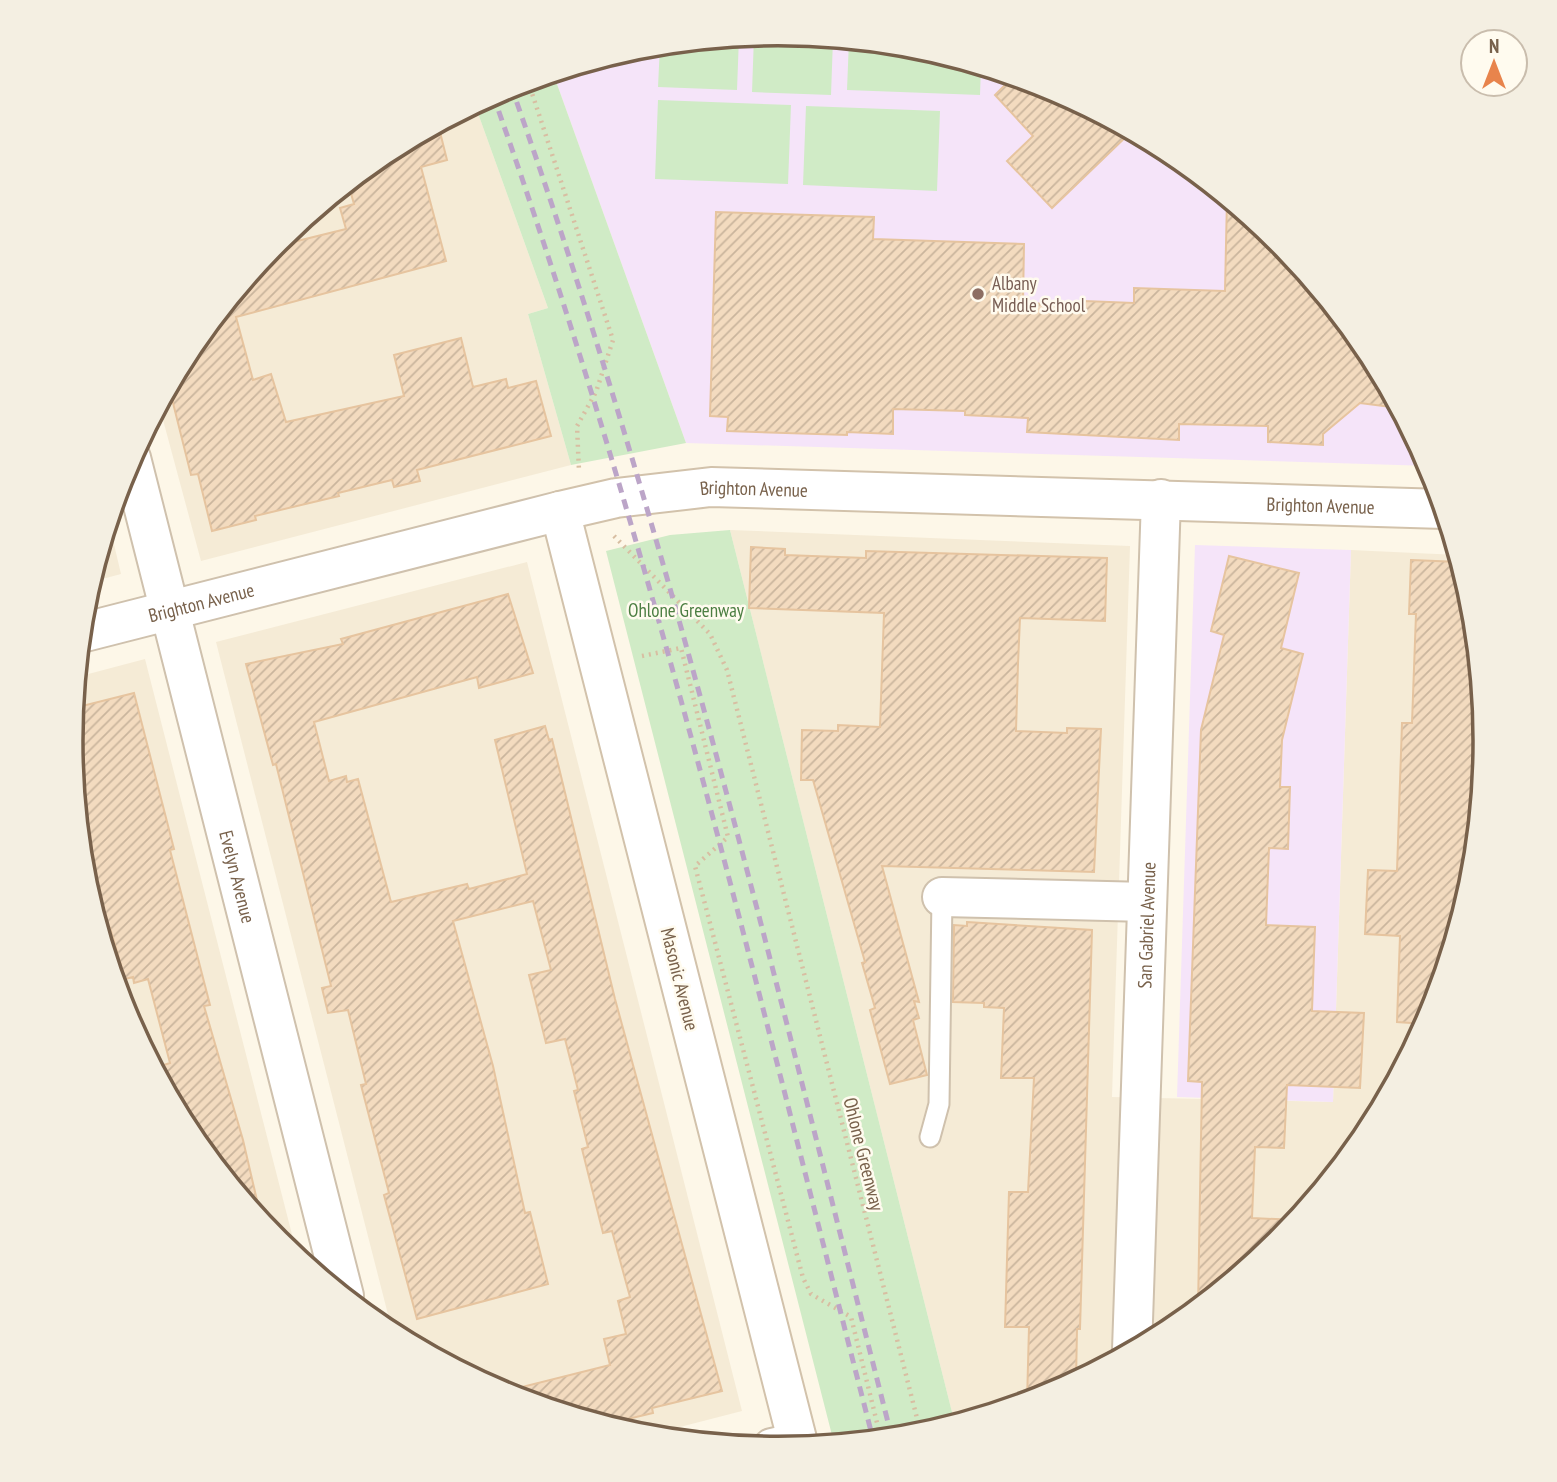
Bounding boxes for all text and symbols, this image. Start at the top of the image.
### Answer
north arrow [1459,28,1529,98]
text: N [1489,34,1499,58]
place label: Albany Middle School [992,271,1086,317]
marker: Albany Middle School [970,286,986,302]
street label: Brighton Avenue [698,475,808,502]
street label: Brighton Avenue [1266,492,1375,519]
street label: Brighton Avenue [146,577,257,627]
park label: Ohlone Greenway [628,598,745,622]
street label: Evelyn Avenue [214,828,261,926]
street label: San Gabriel Avenue [1132,861,1161,989]
street label: Masonic Avenue [656,925,704,1033]
street label: Ohlone Greenway [838,1095,890,1214]

